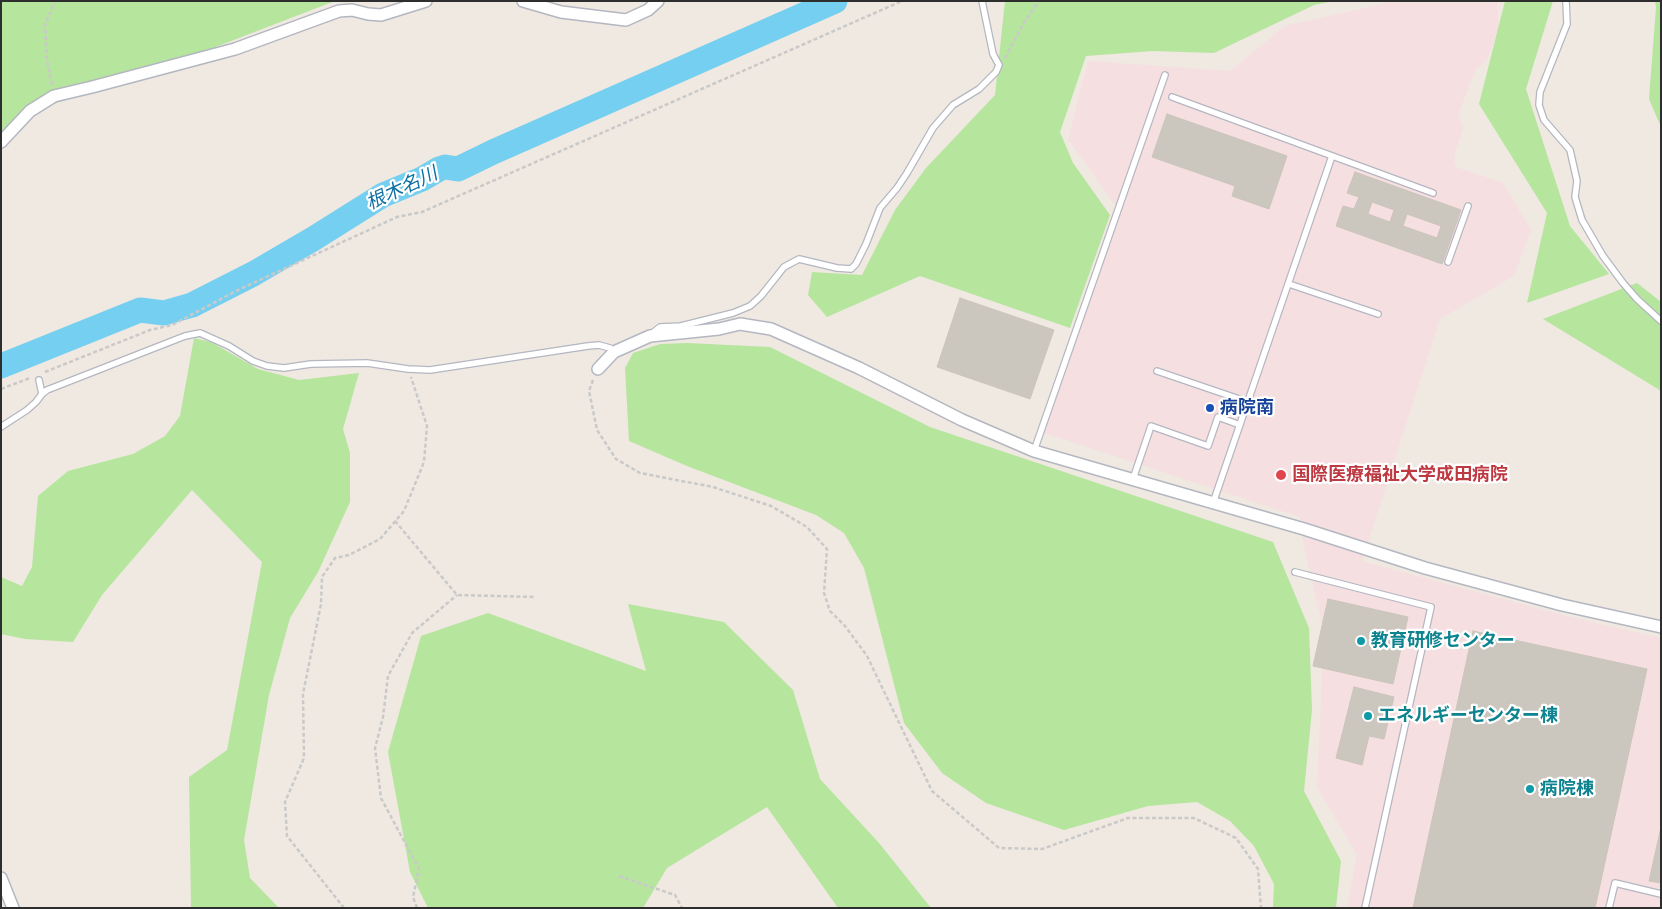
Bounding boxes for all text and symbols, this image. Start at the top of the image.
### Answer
water label: 根木名川 [363,163,441,215]
place label: 病院南 [1220,397,1274,419]
marker: 病院南 [1204,402,1216,414]
place label: 国際医療福祉大学成田病院 [1292,464,1508,486]
marker: 国際医療福祉大学成田病院 [1274,468,1288,482]
place label: 教育研修センター [1371,630,1515,652]
marker: 教育研修センター [1355,635,1367,647]
place label: エネルギーセンター棟 [1378,705,1558,727]
marker: エネルギーセンター棟 [1362,710,1374,722]
place label: 病院棟 [1540,778,1594,800]
marker: 病院棟 [1524,783,1536,795]

